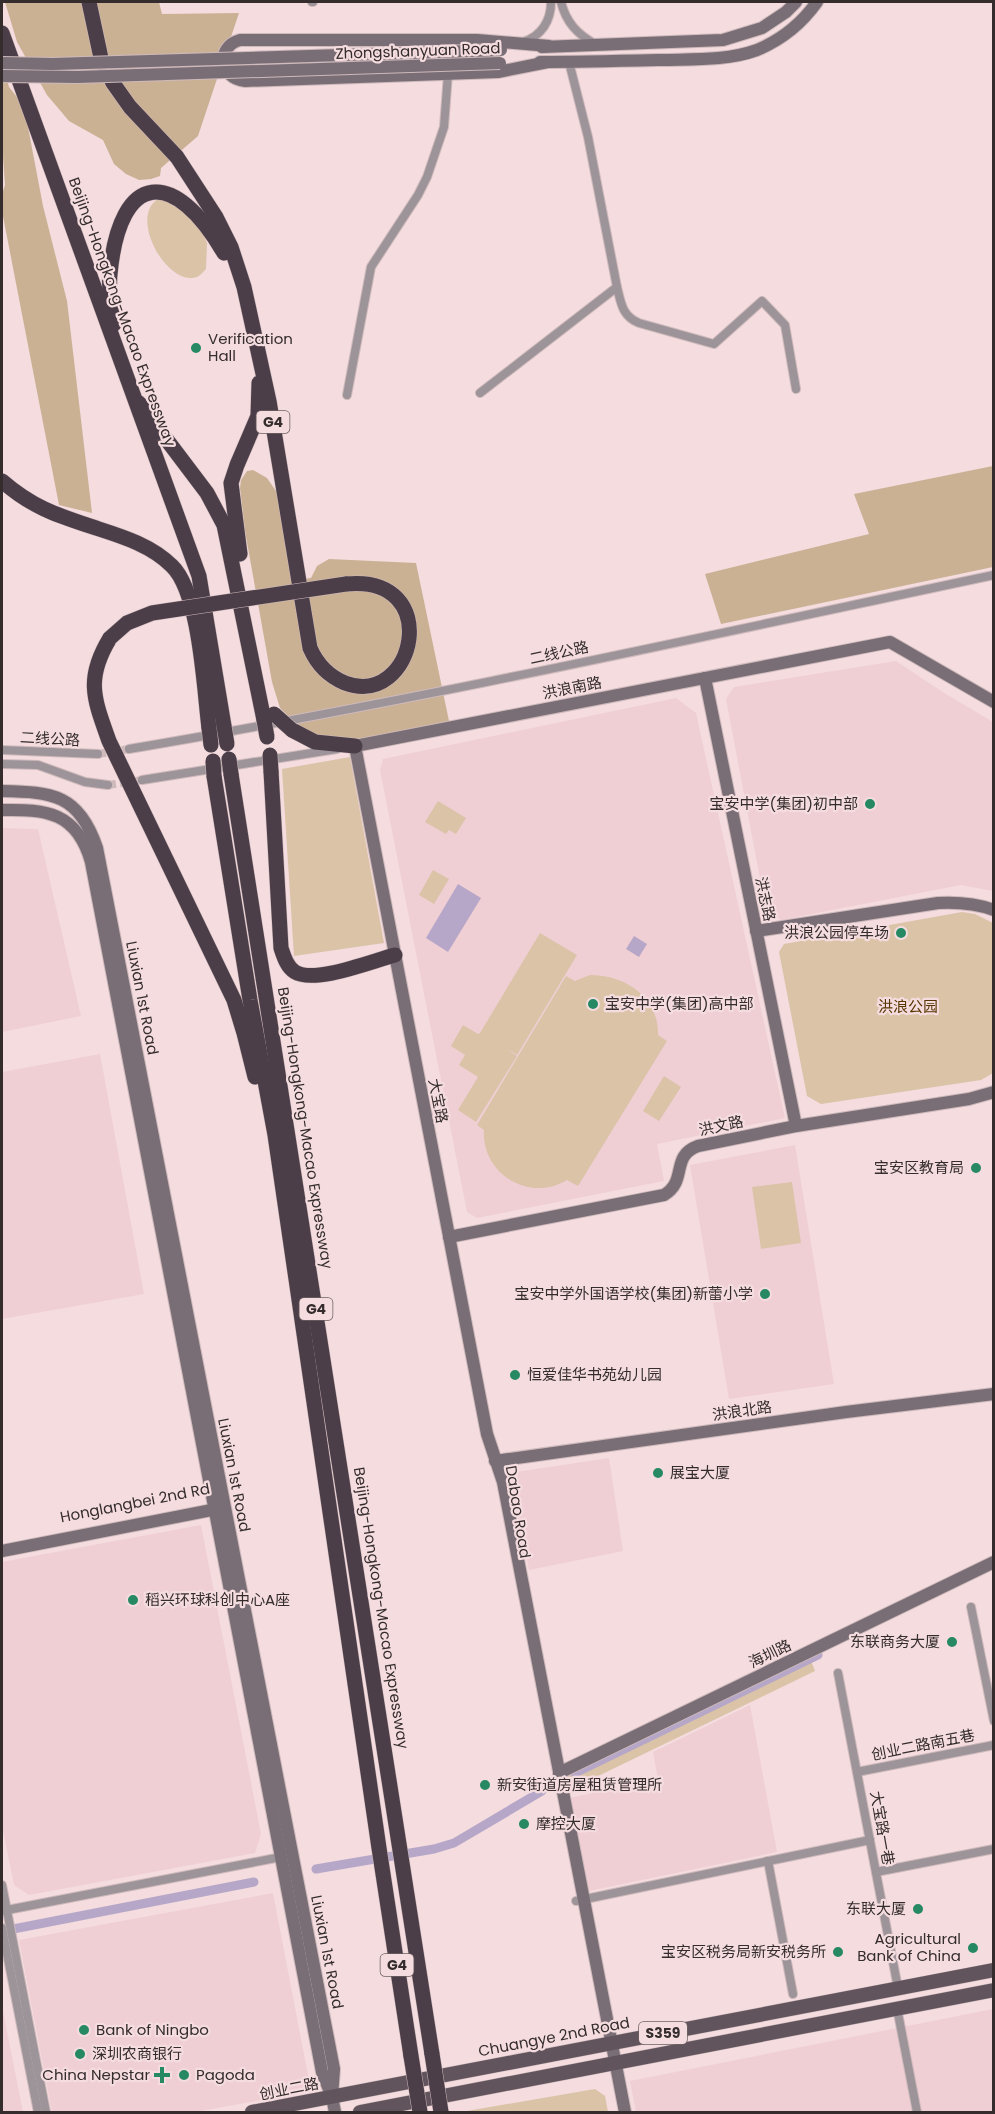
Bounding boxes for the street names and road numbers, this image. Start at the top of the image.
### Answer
street label: Zhongshanyuan Road [335,37,501,64]
street label: Beijing-Hongkong-Macao Expressway [64,174,181,450]
road number: G4 [256,411,290,433]
street label: 二线公路 [527,636,590,669]
street label: 洪浪南路 [540,671,603,704]
street label: 二线公路 [20,726,81,751]
street label: 洪志路 [751,875,780,923]
street label: Liuxian 1st Road [121,939,164,1057]
street label: Beijing-Hongkong-Macao Expressway [273,986,338,1271]
street label: 大宝路 [424,1077,453,1125]
street label: 洪文路 [697,1111,745,1140]
road number: G4 [300,1298,332,1320]
street label: 洪浪北路 [711,1396,773,1425]
street label: Liuxian 1st Road [213,1416,256,1534]
street label: Dabao Road [501,1464,536,1560]
street label: Beijing-Hongkong-Macao Expressway [349,1466,414,1751]
street label: Honglangbei 2nd Rd [58,1478,212,1527]
street label: 海圳路 [745,1634,795,1673]
street label: 创业二路南五巷 [869,1724,976,1765]
street label: 大宝路一巷 [866,1789,899,1867]
street label: Liuxian 1st Road [306,1893,349,2011]
road number: G4 [380,1954,414,1976]
street label: Chuangye 2nd Road [476,2012,631,2061]
road number: S359 [639,2022,687,2044]
street label: 创业二路 [257,2072,320,2105]

